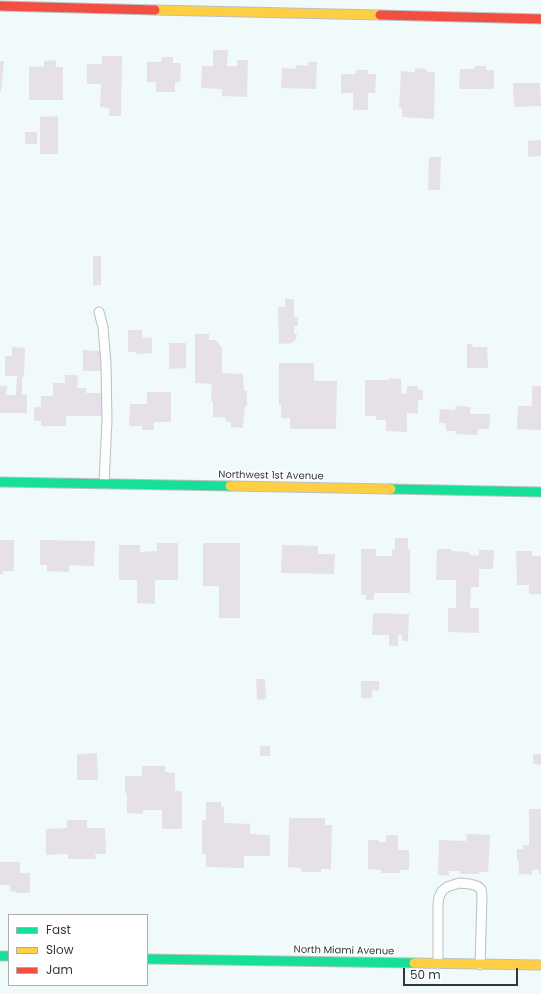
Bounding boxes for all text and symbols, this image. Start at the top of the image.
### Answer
street label: Northwest 1st Avenue [218,469,324,483]
legend [8,914,148,986]
text: Fast [46,921,71,938]
text: Slow [46,941,74,958]
street label: North Miami Avenue [294,944,394,958]
scale bar [405,960,520,986]
text: Jam [46,961,73,978]
text: 50 m [410,966,441,983]

